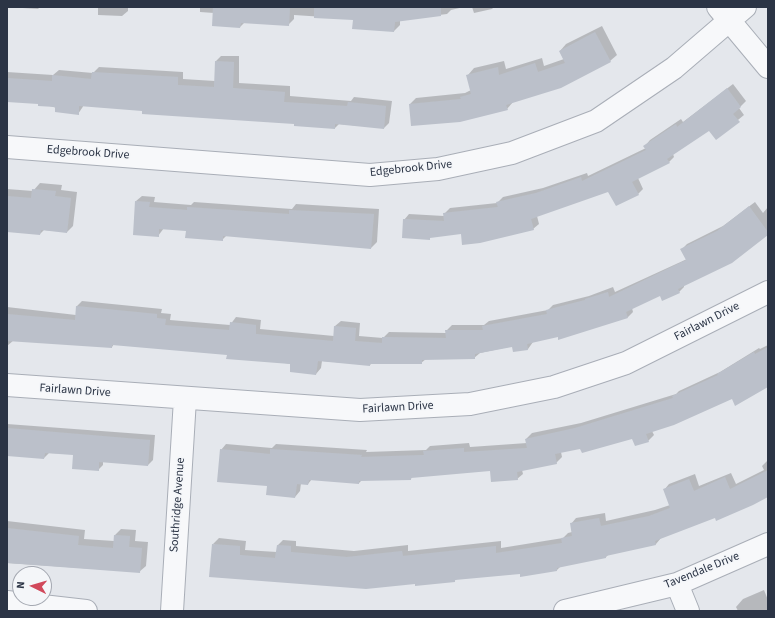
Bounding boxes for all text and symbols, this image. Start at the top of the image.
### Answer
street label: Edgebrook Drive [46,143,130,163]
street label: Edgebrook Drive [369,158,453,180]
street label: Fairlawn Drive [672,299,742,345]
street label: Fairlawn Drive [39,381,111,401]
street label: Fairlawn Drive [362,399,434,417]
street label: Southridge Avenue [168,457,188,553]
street label: Tavendale Drive [662,549,742,593]
north arrow [12,566,52,606]
text: N [13,581,28,589]

